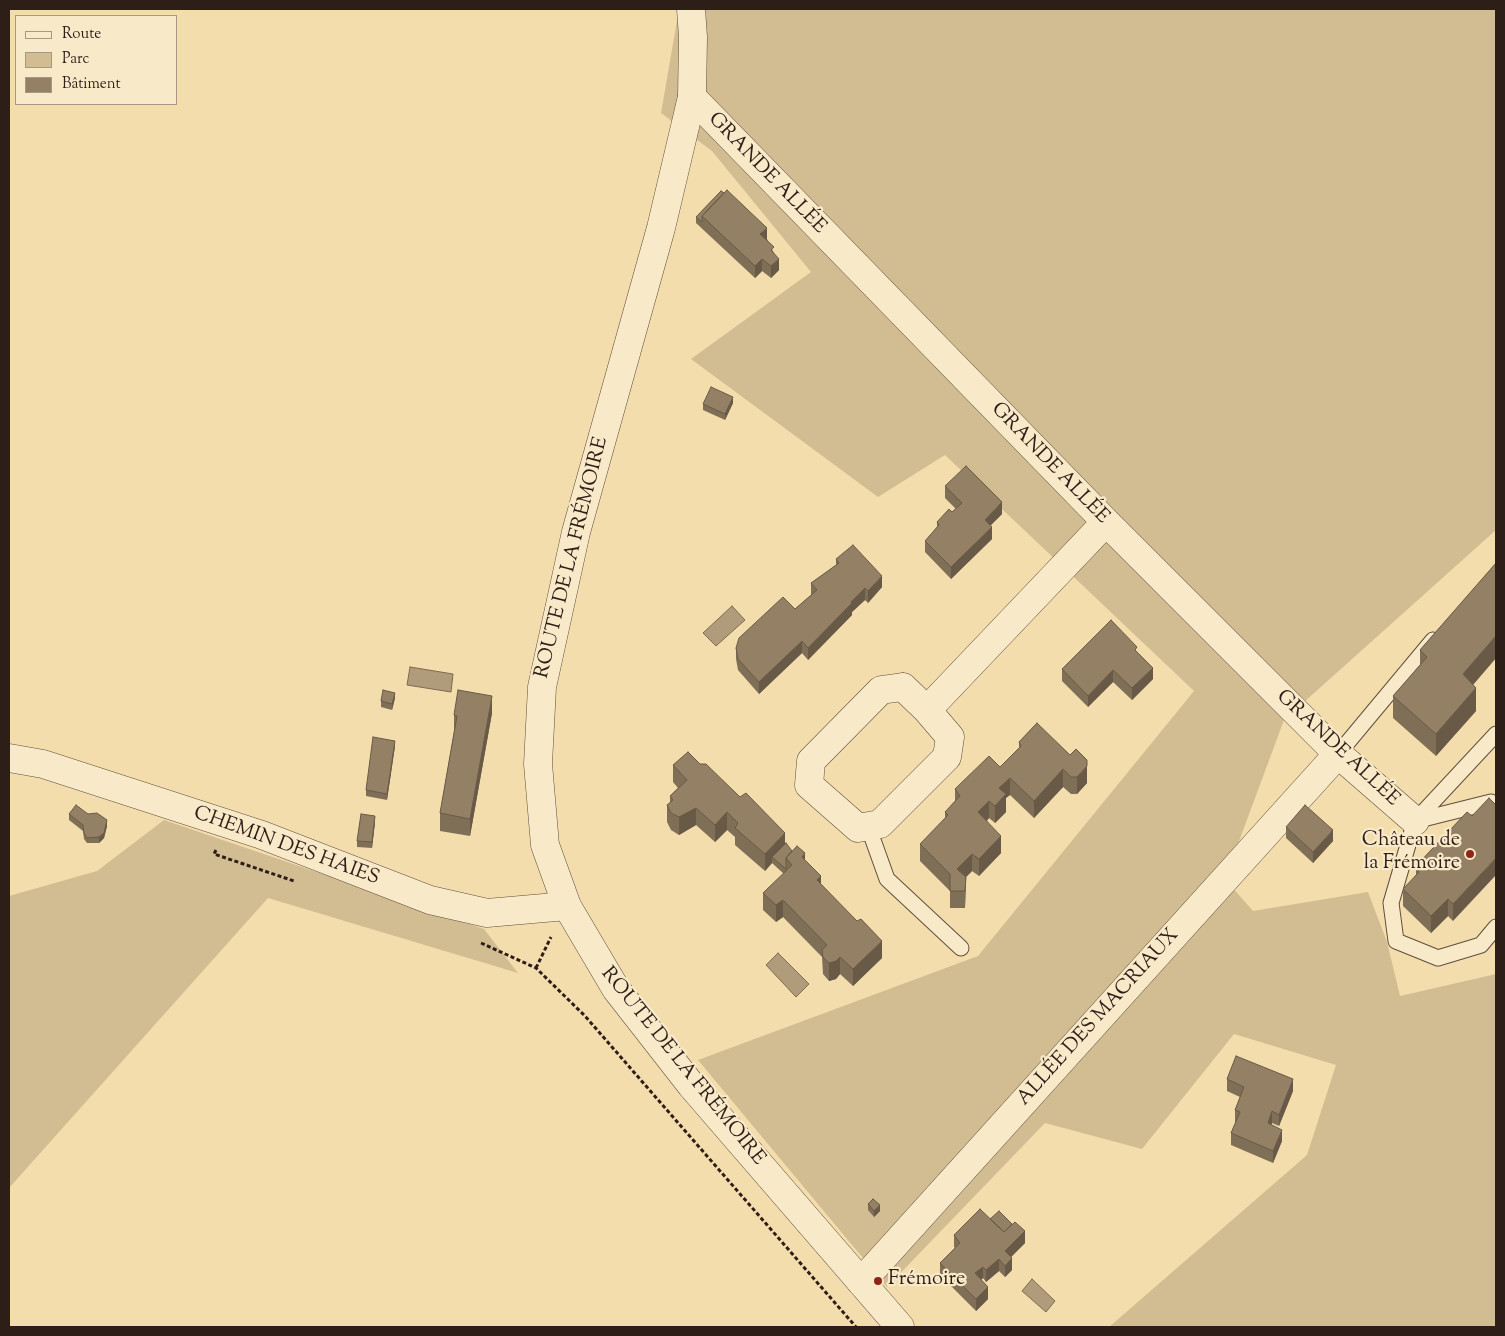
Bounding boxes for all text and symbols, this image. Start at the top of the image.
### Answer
legend [15,15,178,105]
text: Route [62,24,101,45]
text: Parc [62,49,89,70]
text: Bâtiment [62,74,121,95]
street label: GRANDE ALLÉE [702,108,830,240]
street label: GRANDE ALLÉE [985,398,1113,530]
street label: ROUTE DE LA FRÉMOIRE [531,435,615,681]
street label: GRANDE ALLÉE [1270,686,1404,812]
street label: CHEMIN DES HAIES [190,802,382,892]
place label: Château de la Frémoire [1362,830,1460,877]
marker: Château de la Frémoire [1464,848,1476,860]
street label: ALLÉE DES MACRIAUX [1013,925,1185,1111]
street label: ROUTE DE LA FRÉMOIRE [595,963,769,1171]
place label: Frémoire [888,1269,965,1293]
marker: Frémoire [872,1275,884,1287]

